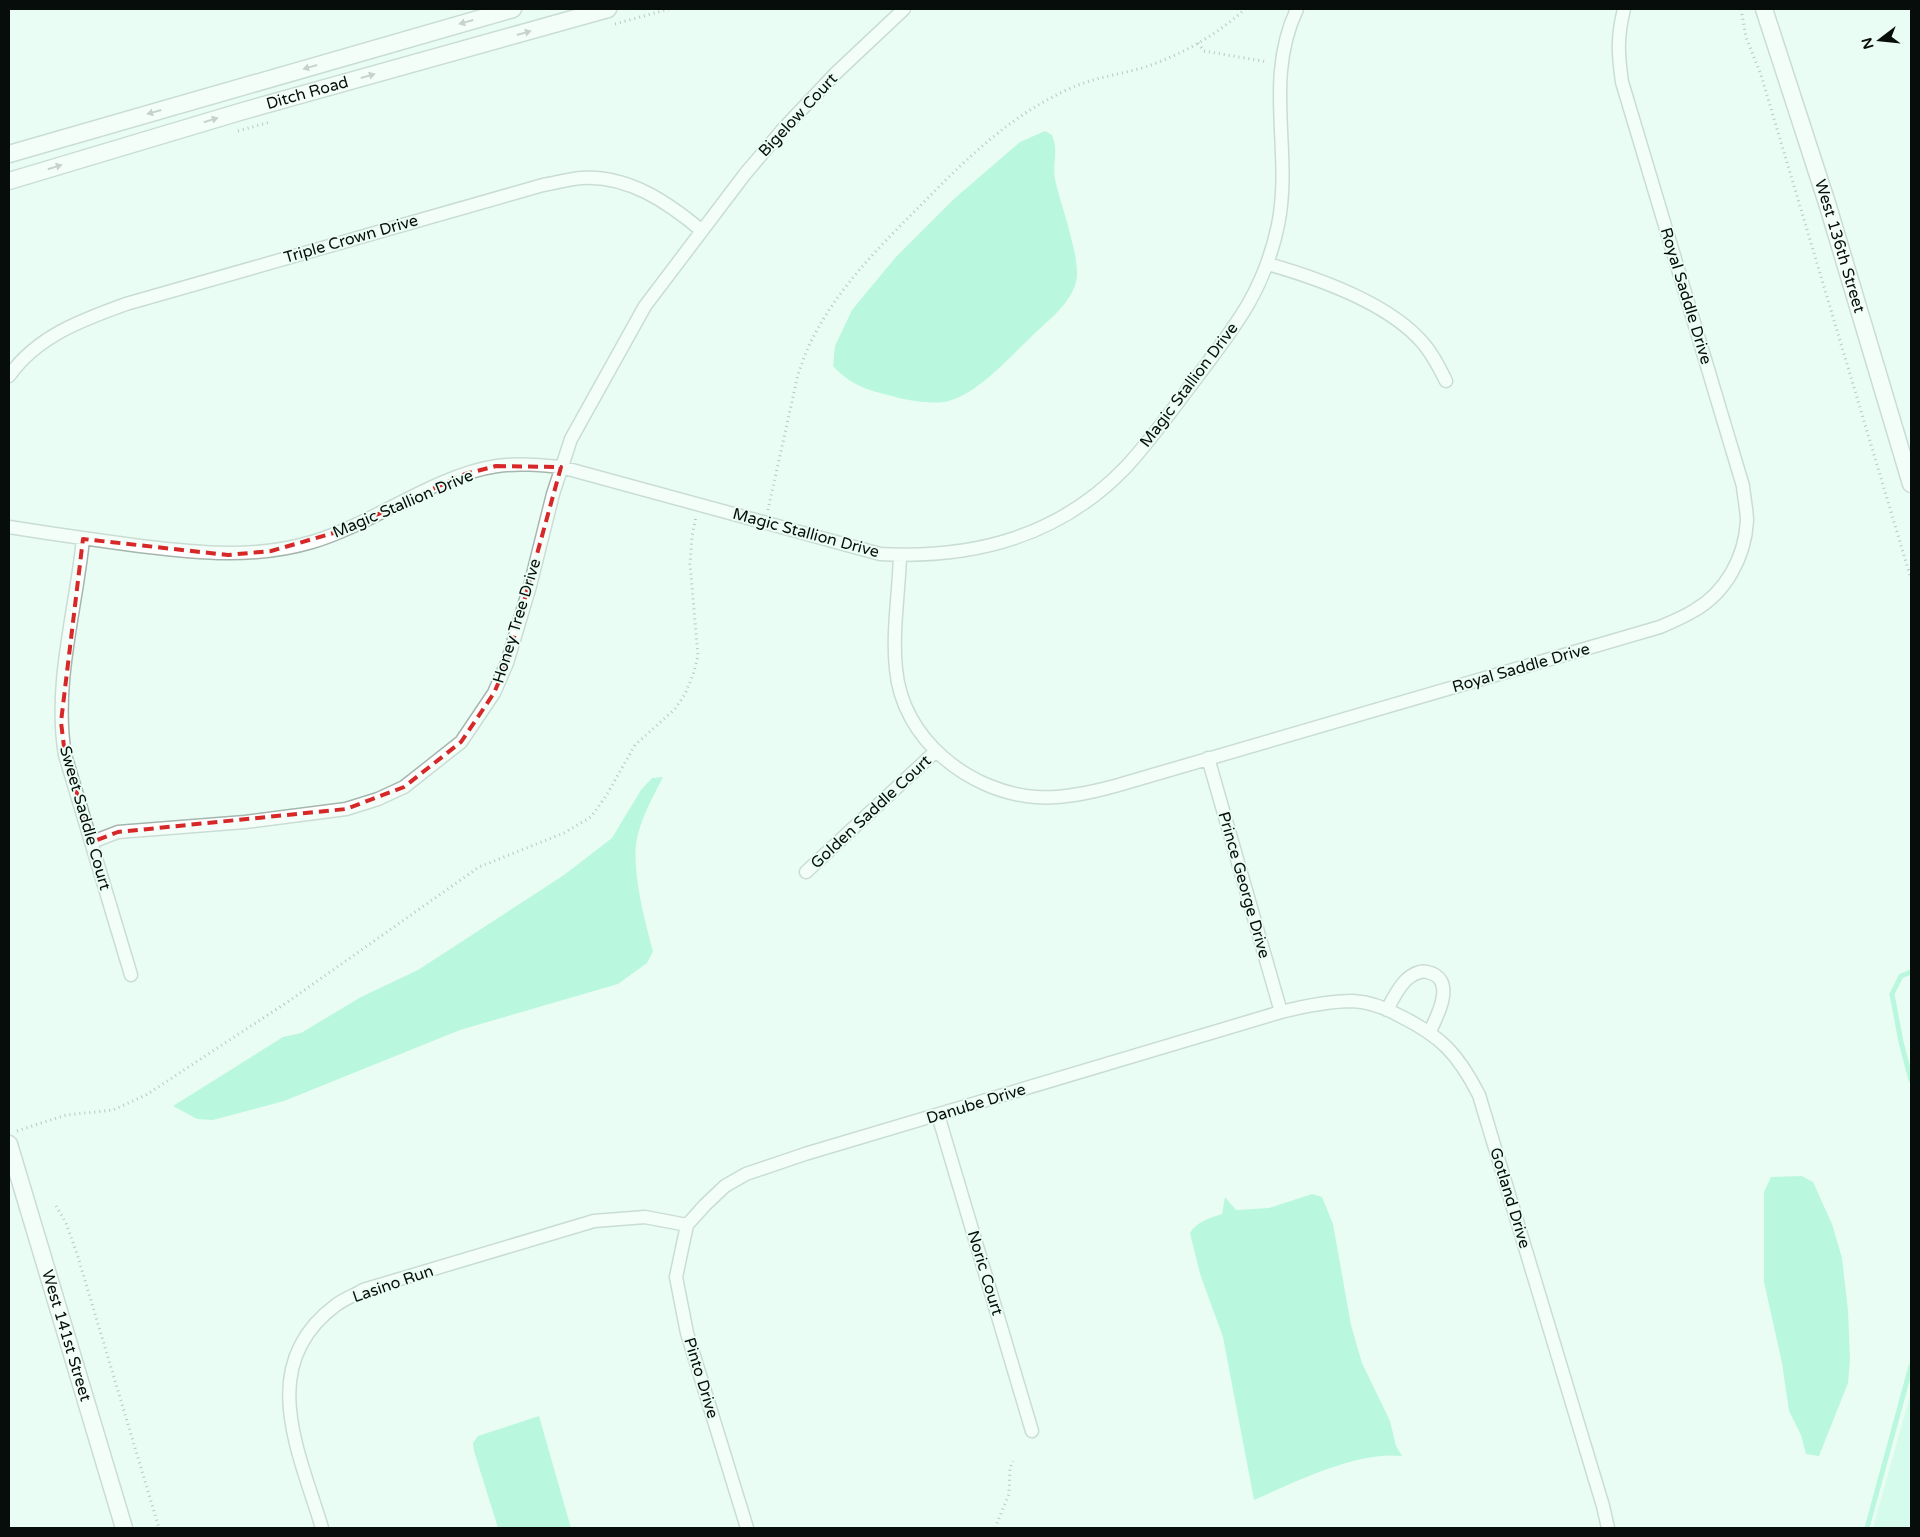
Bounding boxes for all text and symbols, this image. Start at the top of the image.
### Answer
north arrow [1855,15,1905,65]
one-way arrow [458,19,473,27]
one-way arrow [517,28,532,36]
text: N [1858,36,1878,51]
one-way arrow [302,64,317,72]
street label: Bigelow Court [754,69,842,161]
street label: Ditch Road [264,72,351,114]
one-way arrow [360,72,375,80]
one-way arrow [146,109,161,117]
one-way arrow [204,116,219,124]
one-way arrow [48,163,63,171]
street label: West 136th Street [1810,177,1869,315]
street label: Triple Crown Drive [282,210,420,268]
street label: Royal Saddle Drive [1656,225,1716,367]
street label: Magic Stallion Drive [1136,319,1242,451]
street label: Magic Stallion Drive [330,465,476,543]
street label: Magic Stallion Drive [731,504,881,562]
street label: Honey Tree Drive [489,556,545,686]
street label: Royal Saddle Drive [1450,639,1592,697]
street label: Sweet Saddle Court [55,744,115,892]
street label: Golden Saddle Court [807,751,935,873]
street label: Prince George Drive [1213,809,1275,961]
street label: Danube Drive [924,1079,1028,1129]
street label: Gotland Drive [1485,1145,1535,1251]
street label: Noric Court [963,1228,1007,1318]
street label: Lasino Run [350,1261,436,1307]
street label: West 141st Street [37,1267,96,1404]
street label: Pinto Drive [679,1335,723,1421]

